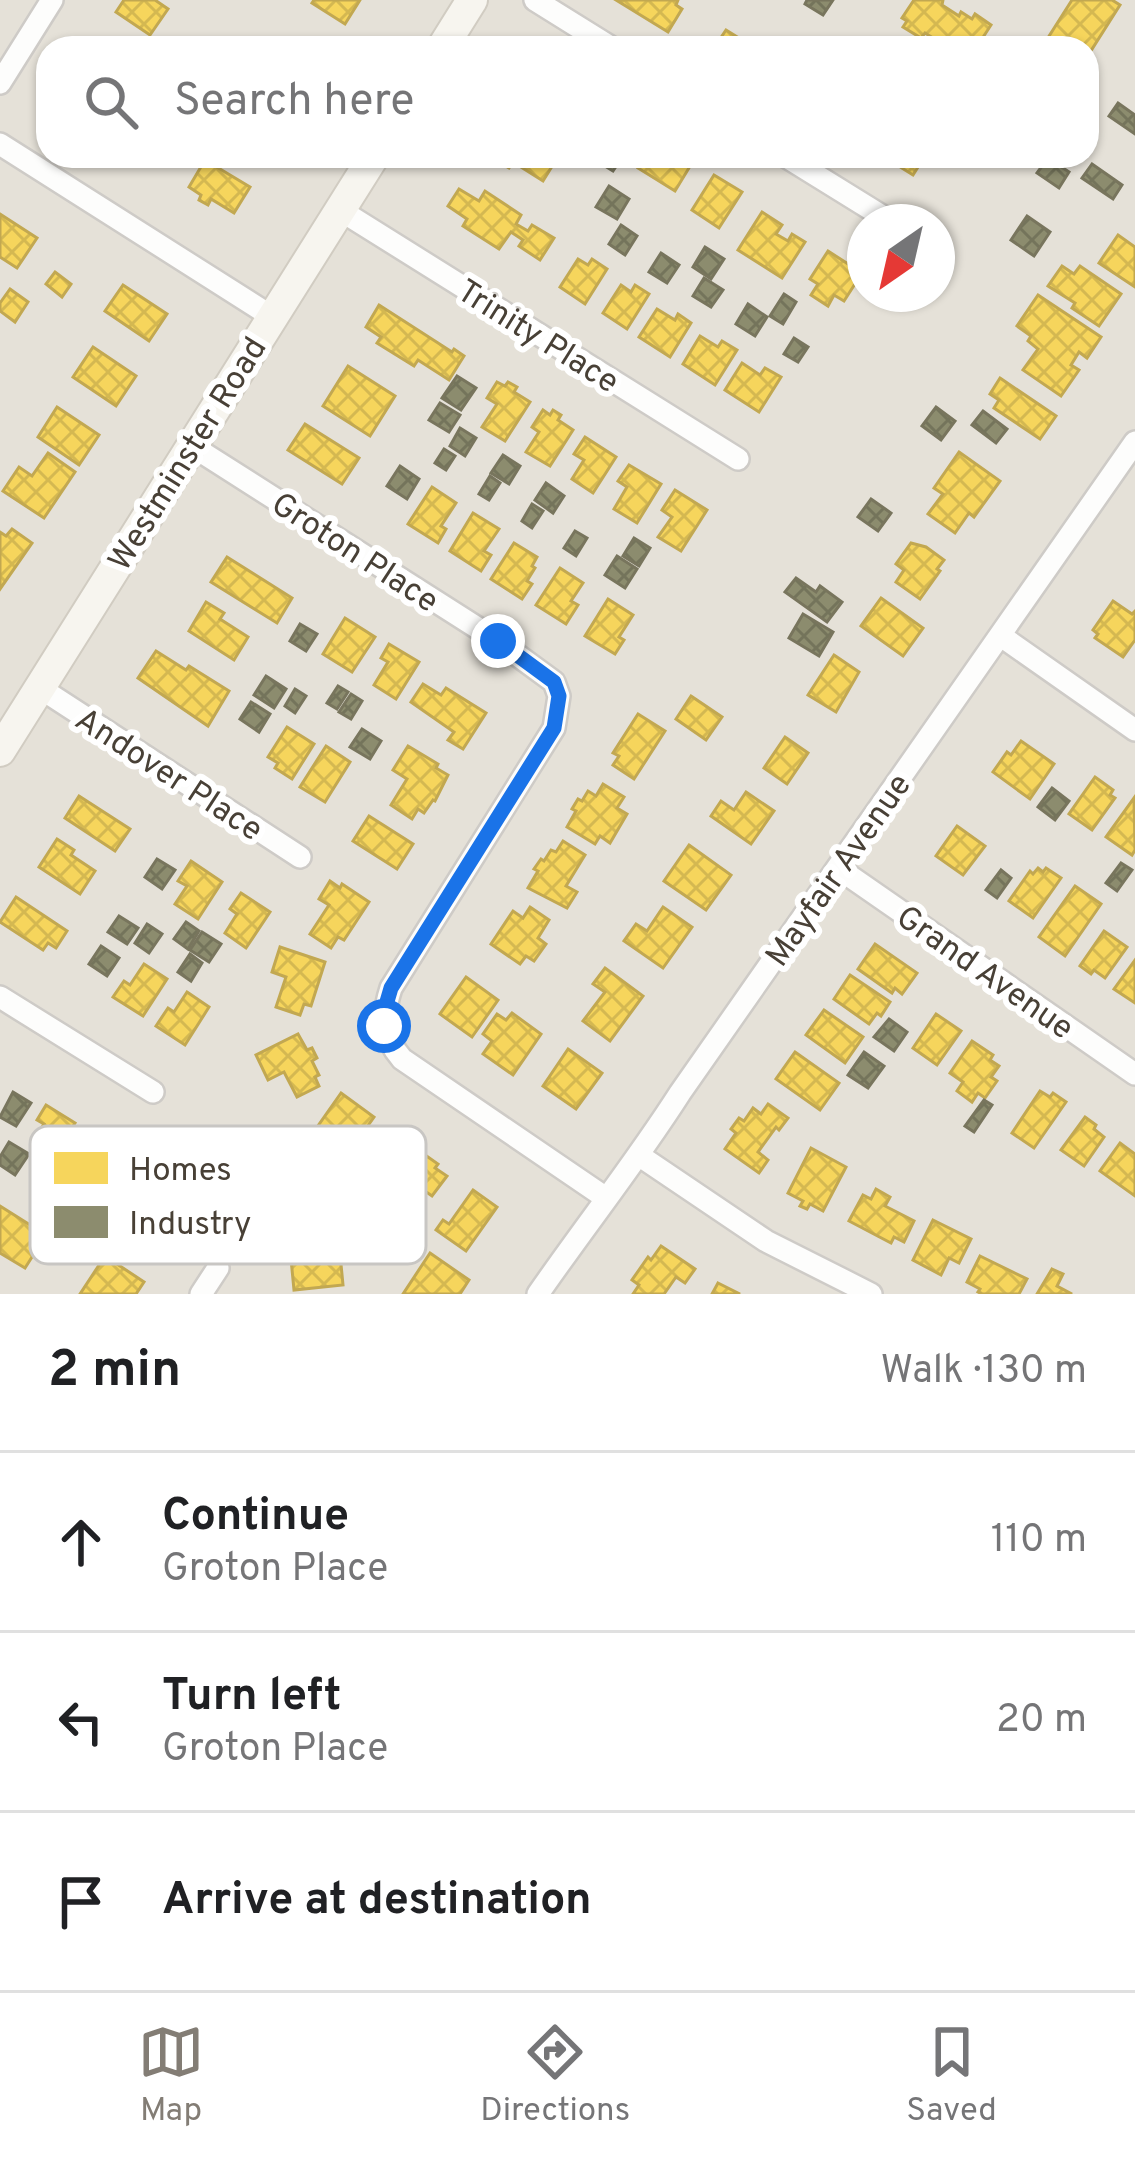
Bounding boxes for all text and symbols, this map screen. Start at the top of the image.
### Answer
search box [36,36,1099,168]
icon: search [78,69,144,135]
text: Search here [174,74,414,131]
north arrow [847,204,955,312]
street label: Trinity Place [448,272,626,405]
street label: Westminster Road [101,330,278,580]
street label: Groton Place [262,485,445,624]
route end [471,614,525,668]
street label: Andover Place [66,700,270,853]
street label: Mayfair Avenue [758,766,922,976]
street label: Grand Avenue [887,898,1081,1051]
route start [357,999,411,1053]
legend [30,1126,426,1264]
text: Homes [129,1151,232,1193]
text: Industry [129,1205,251,1247]
text: 2 min [48,1340,181,1405]
text: Walk · 130 m [881,1348,1087,1397]
text: Continue [162,1489,349,1546]
icon: ahead [48,1509,114,1575]
text: 110 m [991,1517,1087,1566]
text: Groton Place [162,1546,388,1595]
text: Turn left [162,1669,341,1726]
icon: left [48,1689,114,1755]
text: 20 m [996,1697,1087,1746]
text: Groton Place [162,1726,388,1775]
icon: arrive [48,1869,114,1935]
text: Arrive at destination [162,1873,592,1930]
tab: Map [138,2019,204,2133]
tab: Directions [480,2019,630,2133]
tab: Saved [906,2019,997,2133]

